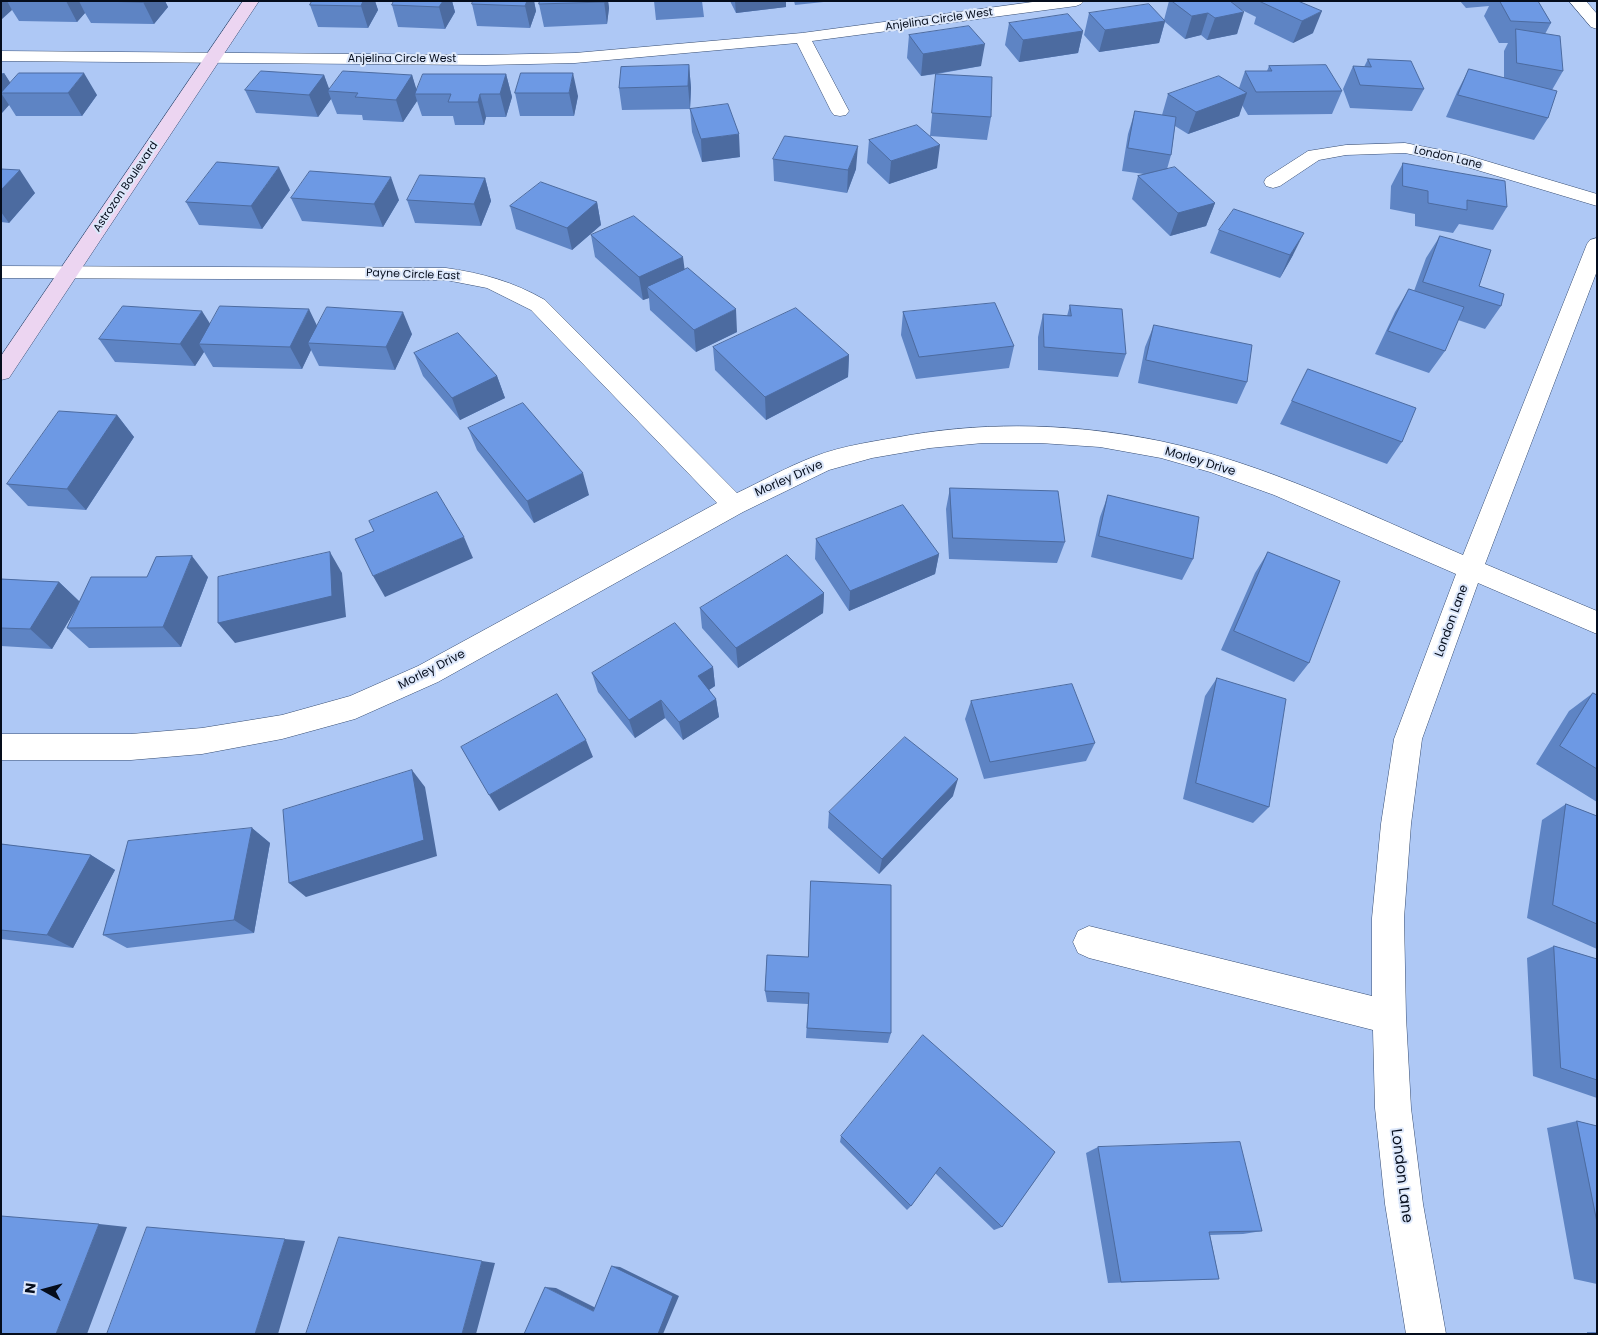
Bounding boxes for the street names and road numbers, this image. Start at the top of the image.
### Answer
street label: Anjelina Circle West [884,6,994,34]
street label: Anjelina Circle West [348,52,456,66]
street label: Astrozon Boulevard [91,139,161,235]
street label: London Lane [1413,144,1483,172]
street label: Payne Circle East [366,267,460,283]
street label: Morley Drive [1163,444,1237,480]
street label: Morley Drive [753,458,825,500]
street label: London Lane [1432,583,1472,659]
street label: Morley Drive [396,647,468,693]
street label: London Lane [1386,1128,1416,1224]

